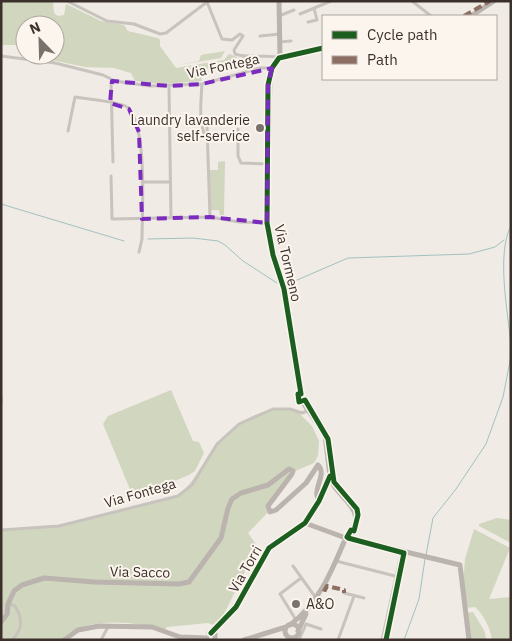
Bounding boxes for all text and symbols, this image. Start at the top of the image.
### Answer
north arrow [15,15,65,65]
legend [322,15,497,80]
text: N [27,18,43,38]
text: Cycle path [367,25,438,44]
street label: Via Fontega [185,49,261,82]
text: Path [367,50,398,69]
place label: Laundry lavanderie self-service [130,111,250,145]
marker: Laundry lavanderie self-service [254,122,266,134]
street label: Via Tormeno [270,223,306,303]
street label: Via Fontega [102,474,178,512]
street label: Via Torri [224,542,266,596]
street label: Via Sacco [110,562,170,582]
place label: A&O [306,595,335,613]
marker: A&O [290,598,302,610]

